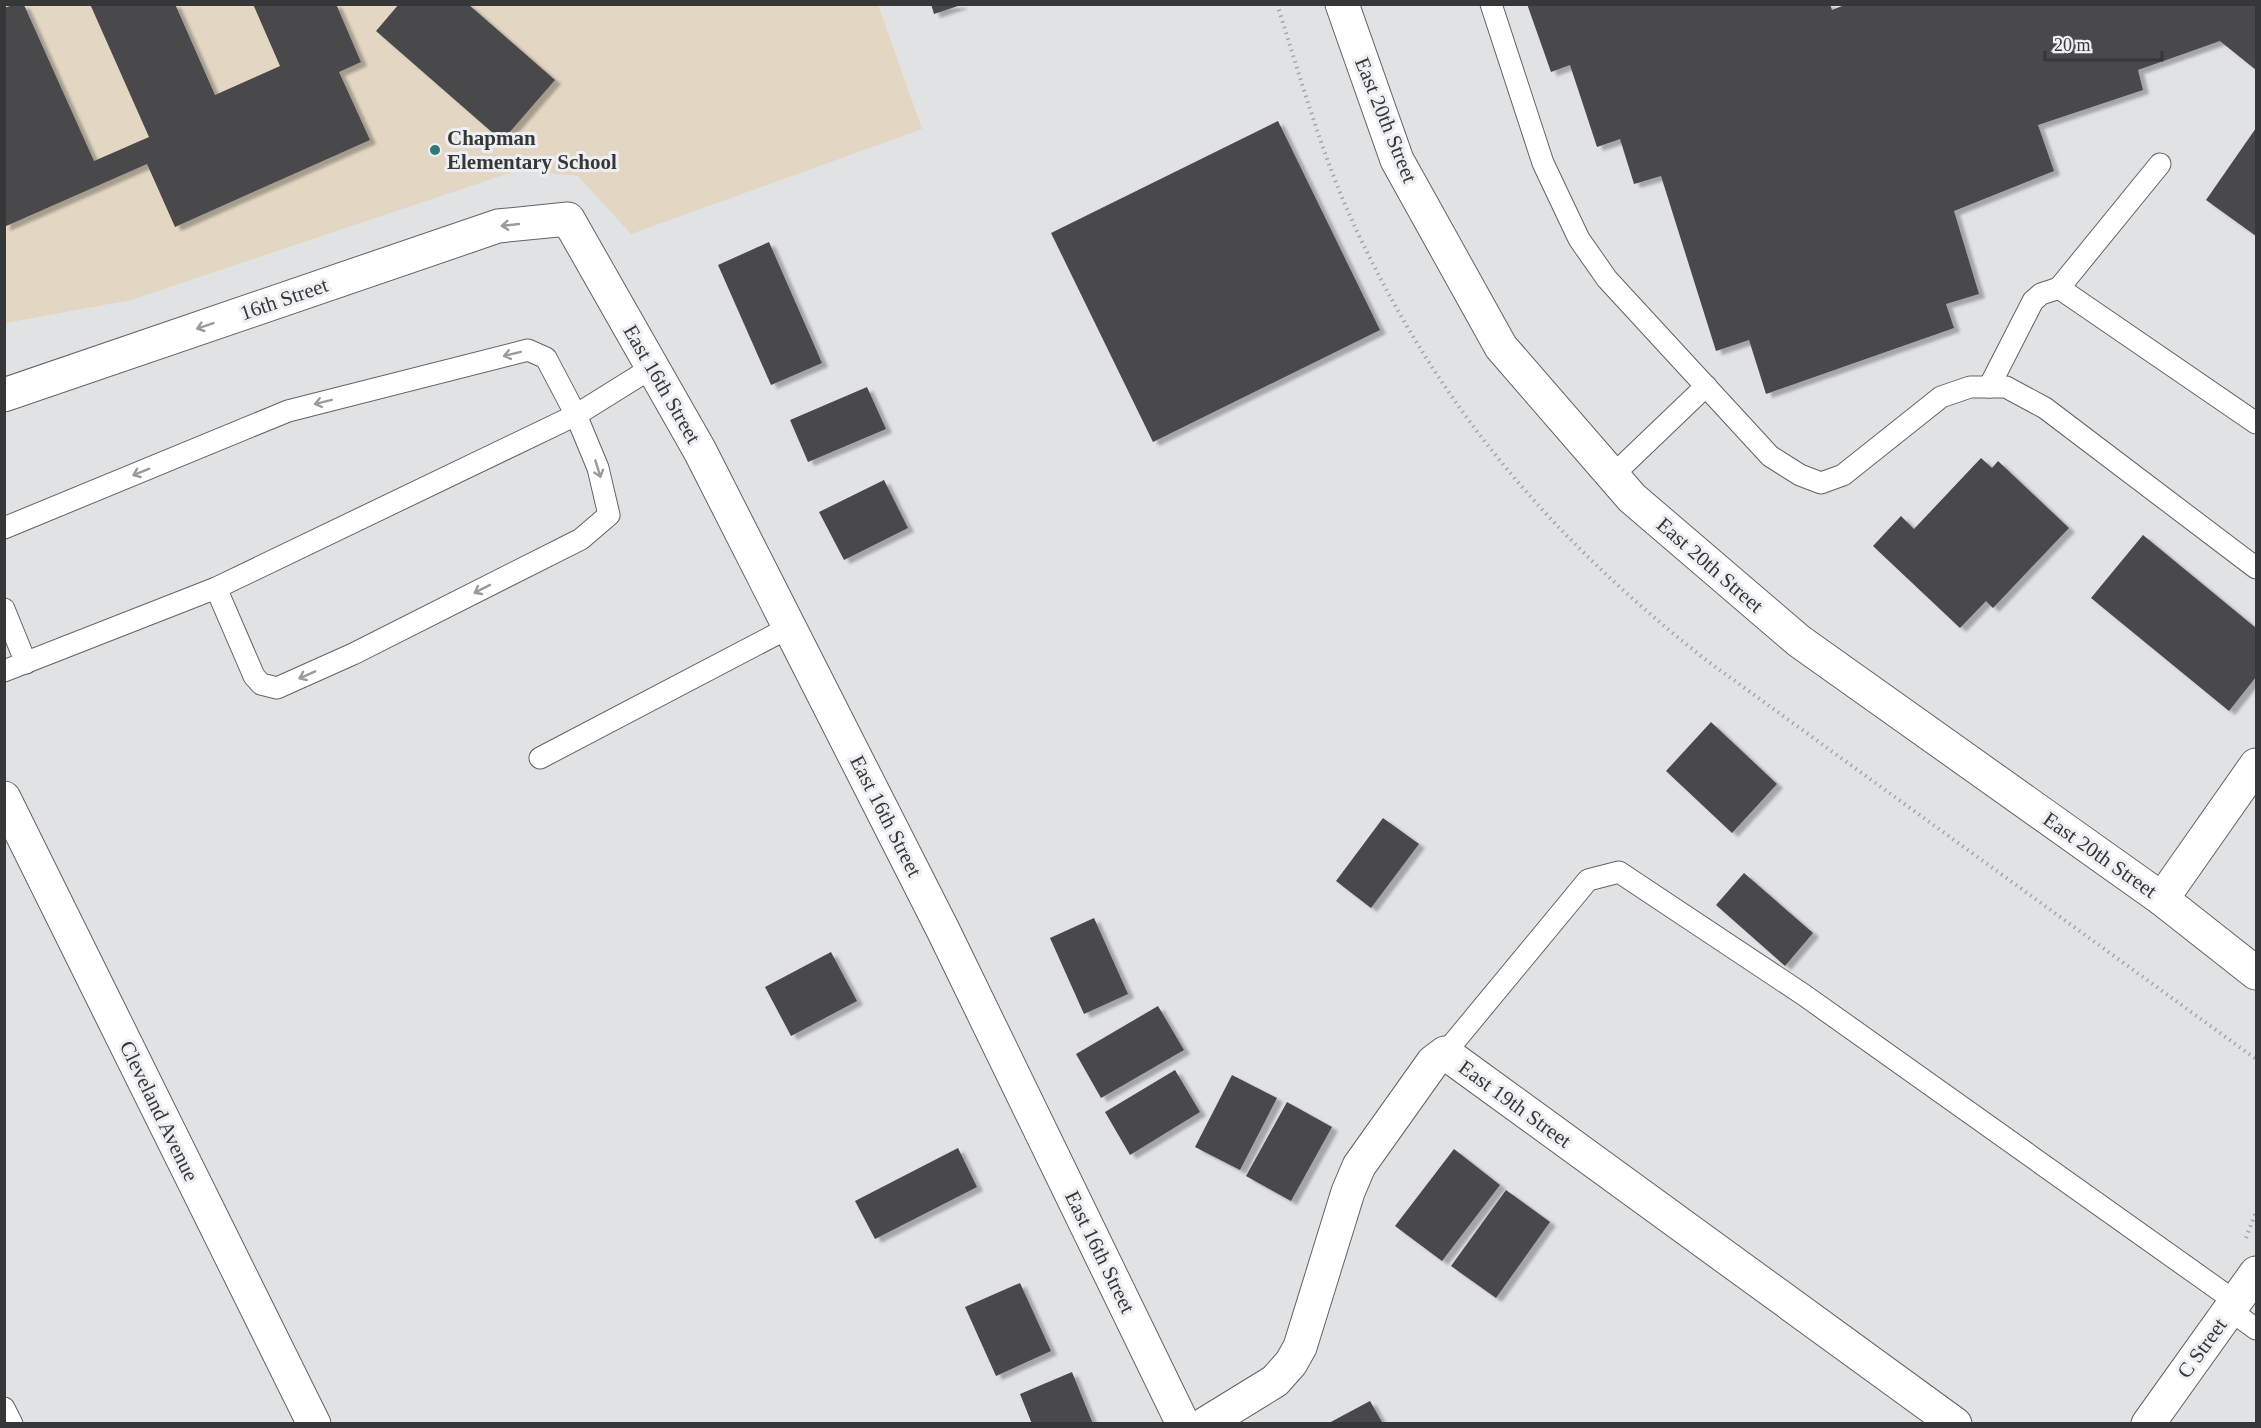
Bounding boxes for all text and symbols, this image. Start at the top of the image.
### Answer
scale bar [2045,24,2162,62]
text: 20 m [2054,35,2091,55]
street label: East 20th Street [1350,54,1422,186]
place label: Chapman Elementary School [447,126,617,174]
marker: Chapman Elementary School [428,143,442,157]
one-way arrow [500,220,520,231]
street label: 16th Street [237,273,331,325]
street label: East 16th Street [618,320,706,448]
one-way arrow [196,322,215,333]
one-way arrow [503,348,522,360]
one-way arrow [314,397,333,409]
one-way arrow [593,459,604,478]
one-way arrow [133,467,151,478]
street label: East 20th Street [1652,512,1768,618]
one-way arrow [473,584,491,595]
one-way arrow [298,669,316,681]
street label: East 16th Street [845,751,927,881]
street label: East 20th Street [2039,807,2161,903]
street label: Cleveland Avenue [115,1037,203,1185]
street label: East 19th Street [1454,1055,1576,1153]
street label: East 16th Street [1060,1187,1140,1317]
street label: C Street [2172,1313,2232,1383]

